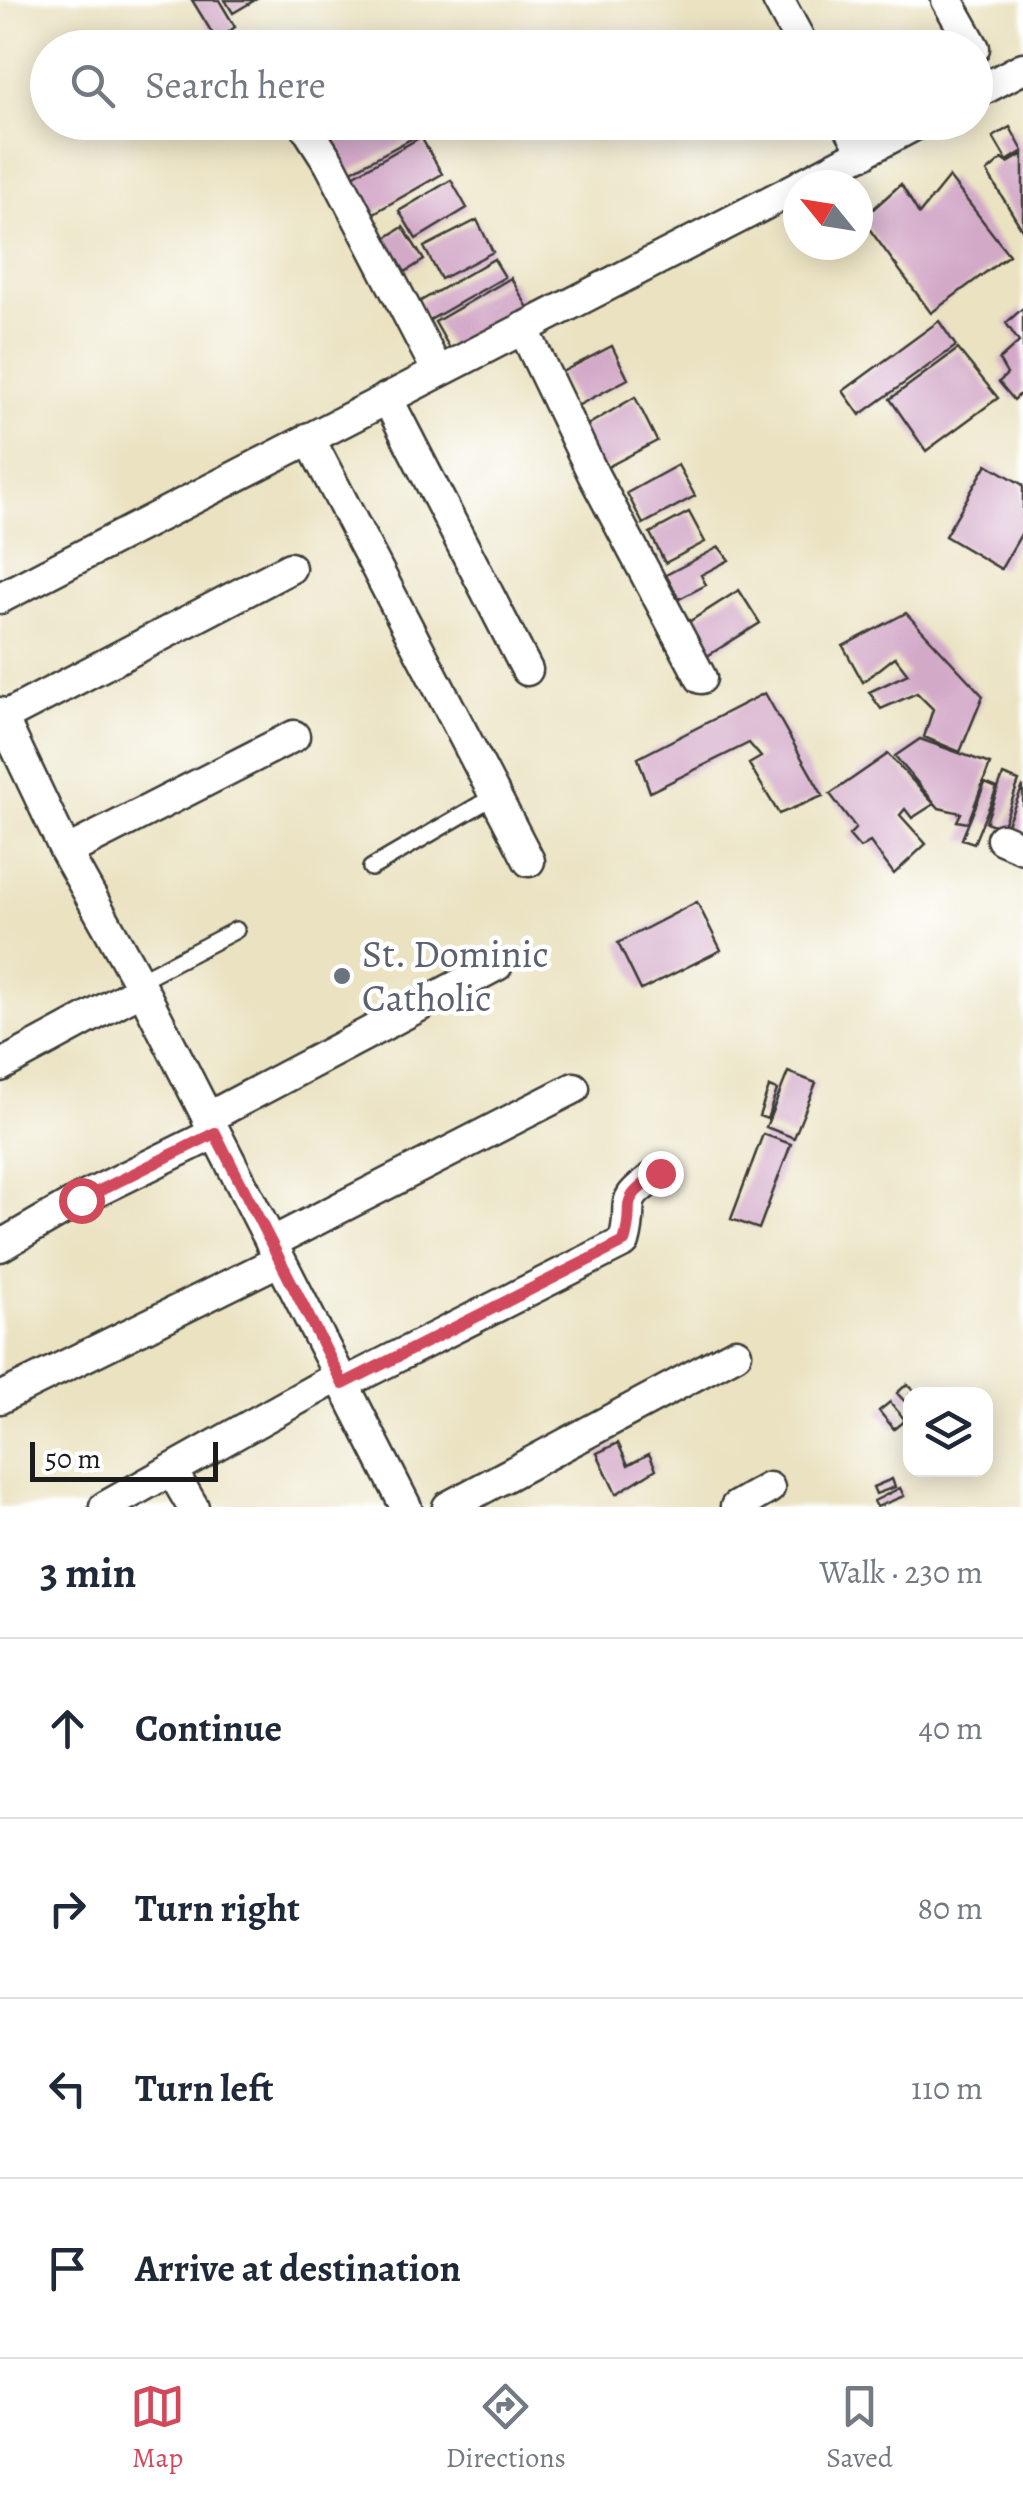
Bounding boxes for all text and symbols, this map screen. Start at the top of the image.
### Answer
search box [30,30,993,140]
icon: search [65,58,120,113]
text: Search here [145,59,326,111]
north arrow [783,170,873,260]
place label: St. Dominic Catholic [362,928,549,1024]
marker: St. Dominic Catholic [331,965,353,987]
route end [638,1151,684,1197]
route start [59,1178,105,1224]
map controls [903,1387,993,1477]
button: layers [903,1387,993,1477]
scale bar [30,1437,218,1482]
text: 50 m [45,1440,101,1478]
text: 3 min [40,1544,136,1601]
text: Walk · 230 m [820,1550,983,1594]
icon: ahead [40,1701,95,1756]
text: Continue [135,1702,282,1754]
text: 40 m [918,1706,983,1750]
icon: right [40,1881,95,1936]
text: Turn right [135,1882,300,1934]
text: 80 m [917,1886,983,1930]
icon: left [40,2061,95,2116]
text: Turn left [135,2062,274,2114]
text: 110 m [911,2066,983,2110]
icon: arrive [40,2241,95,2296]
text: Arrive at destination [135,2242,461,2294]
tab: Map [130,2379,185,2477]
tab: Directions [446,2379,566,2477]
tab: Saved [826,2379,893,2477]

